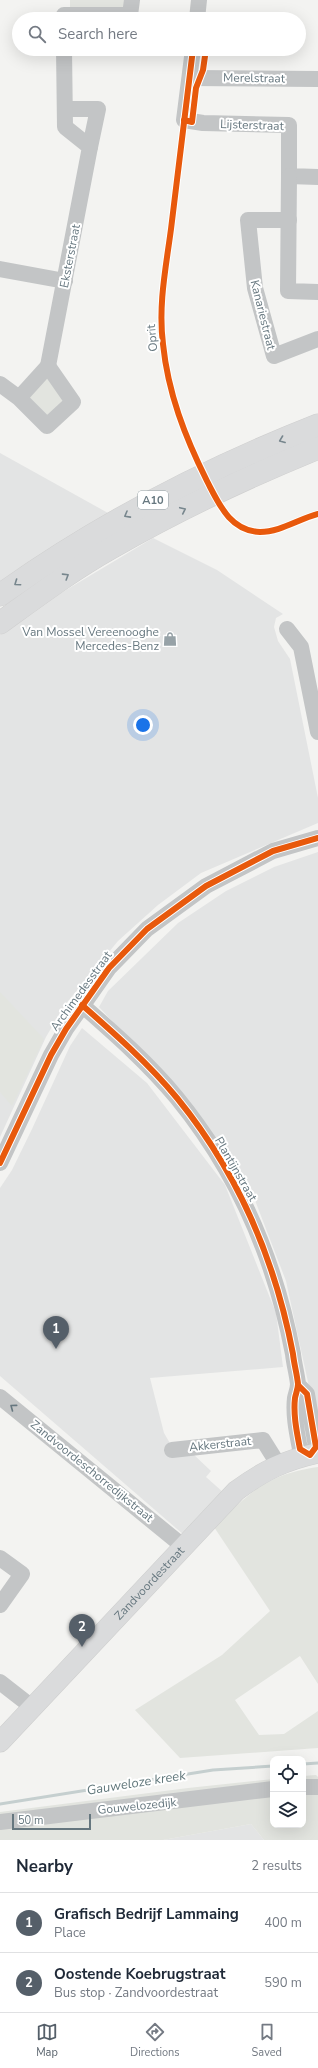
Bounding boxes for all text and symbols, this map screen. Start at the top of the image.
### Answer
search box [12,12,306,56]
icon: search [26,23,48,45]
text: Search here [58,24,138,44]
street label: Merelstraat [223,69,286,87]
street label: Lijsterstraat [220,116,285,134]
street label: Eksterstraat [56,222,84,289]
street label: Kanariestraat [247,278,280,352]
street label: Oprit [143,323,161,352]
one-way arrow [278,435,285,443]
road number: A10 [138,491,168,509]
one-way arrow [179,507,187,515]
one-way arrow [124,510,131,517]
one-way arrow [62,573,69,581]
one-way arrow [14,578,21,585]
place label: Van Mossel Vereenooghe Mercedes-Benz [21,624,159,654]
shop icon: Van Mossel Vereenooghe Mercedes-Benz [162,631,178,647]
your location [133,715,153,735]
street label: Archimedesstraat [47,947,116,1034]
street label: Plantijnstraat [211,1134,261,1205]
pin: 1 [43,1316,69,1349]
one-way arrow [10,1405,17,1412]
street label: Zandvoordeschorredijkstraat [27,1416,157,1526]
street label: Akkerstraat [188,1433,253,1455]
street label: Zandvoordestraat [111,1542,188,1623]
pin: 2 [69,1614,95,1647]
map controls [270,1756,306,1828]
button: locate [270,1756,306,1792]
water label: Gauweloze kreek [85,1766,187,1800]
button: layers [270,1792,306,1828]
street label: Gouwelozedijk [97,1794,178,1818]
scale bar [12,1812,91,1831]
text: 50 m [18,1813,43,1828]
text: Nearby [16,1855,73,1878]
text: 2 results [251,1857,302,1875]
text: Grafisch Bedrijf Lammaing [54,1904,239,1924]
text: 1 [25,1914,33,1932]
text: 400 m [264,1914,302,1932]
text: Place [54,1924,86,1942]
text: Oostende Koebrugstraat [54,1964,226,1984]
text: 2 [25,1974,33,1992]
text: 590 m [264,1974,302,1992]
text: Bus stop · Zandvoordestraat [54,1984,218,2002]
tab: Map [36,2021,58,2060]
tab: Directions [130,2021,180,2060]
tab: Saved [252,2021,282,2060]

